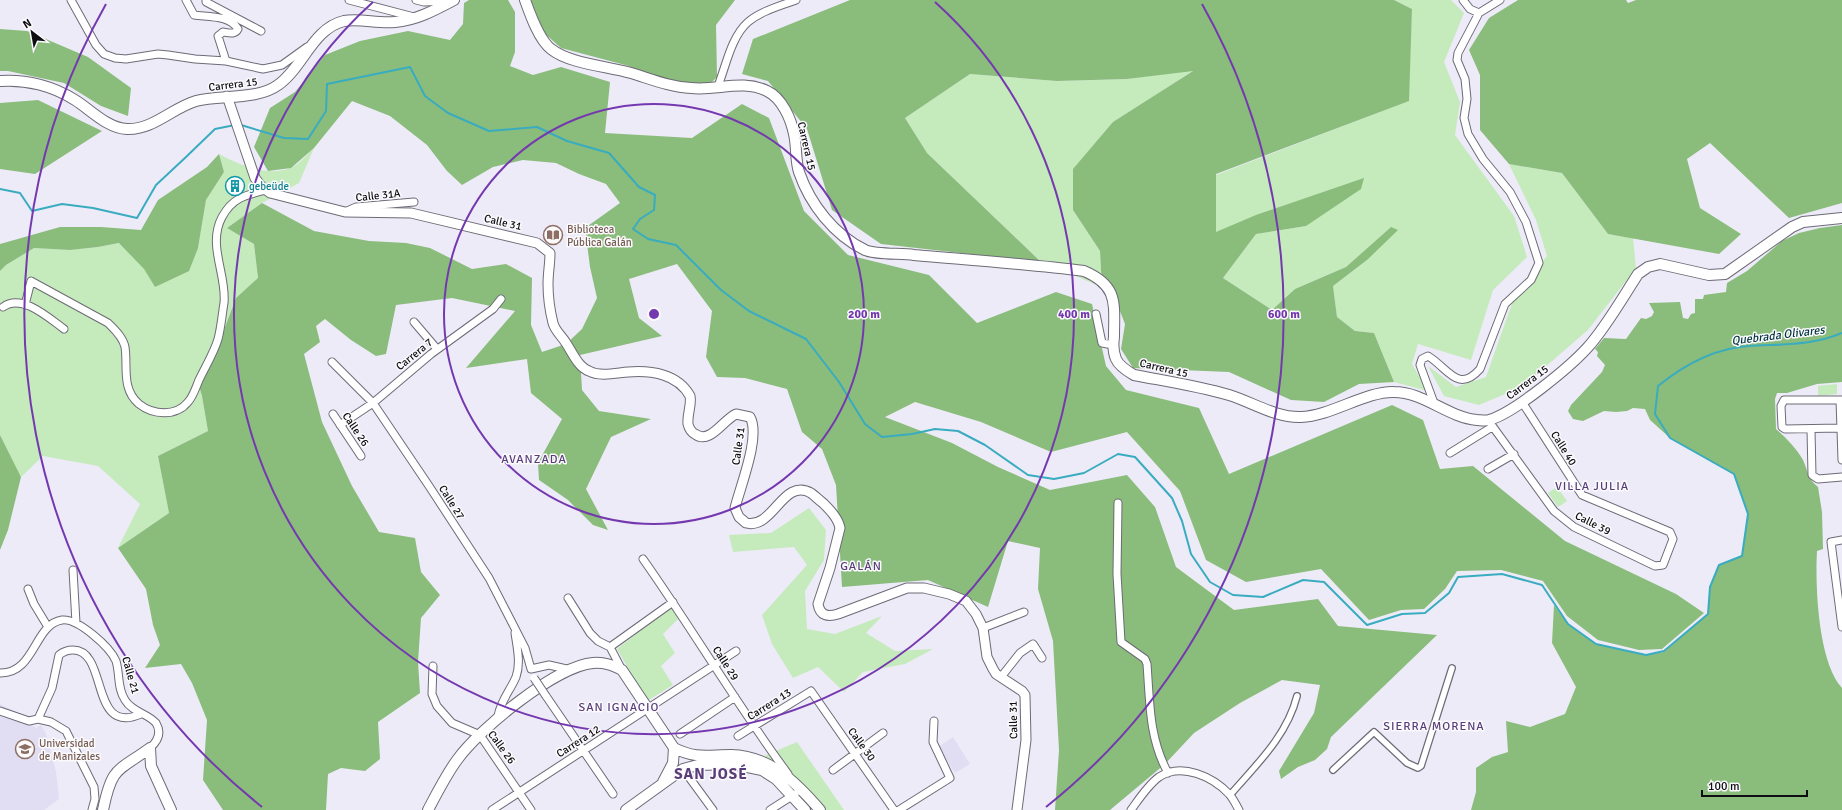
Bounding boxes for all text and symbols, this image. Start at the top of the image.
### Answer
north arrow [12,12,52,52]
text: N [20,16,34,31]
street label: Carrera 15 [208,75,258,94]
street label: Carrera 15 [795,121,818,172]
building icon: gebeüde [224,175,246,197]
place label: gebeüde [249,180,289,193]
street label: Calle 31A [355,187,401,204]
street label: Calle 31 [483,212,523,233]
place label: Biblioteca Pública Galán [567,223,632,249]
library icon: Biblioteca Pública Galán [542,224,564,246]
centre of rings [647,307,661,321]
text: 200 m [848,307,880,322]
text: 400 m [1058,307,1090,322]
text: 600 m [1268,307,1300,322]
water label: Quebrada Olivares [1731,322,1827,349]
street label: Carrera 7 [393,336,435,373]
street label: Carrera 15 [1138,357,1189,380]
street label: Carrera 15 [1504,362,1551,402]
street label: Calle 26 [340,410,372,449]
street label: Calle 31 [729,426,748,466]
street label: Calle 40 [1548,429,1579,468]
district label: AVANZADA [501,452,567,467]
district label: VILLA JULIA [1555,479,1629,494]
street label: Calle 27 [436,483,467,522]
street label: Calle 39 [1573,509,1613,538]
district label: GALÁN [840,559,882,574]
street label: Calle 29 [710,644,741,683]
street label: Calle 21 [119,655,142,695]
street label: Carrera 13 [745,686,794,723]
district label: SAN IGNACIO [578,700,660,715]
street label: Calle 31 [1007,701,1020,739]
district label: SIERRA MORENA [1383,719,1485,734]
street label: Carrera 12 [554,722,603,760]
street label: Calle 30 [845,725,878,764]
street label: Calle 26 [485,728,518,767]
place label: Universidad de Manizales [39,737,100,763]
school or university icon: Universidad de Manizales [14,738,36,760]
district label: SAN JOSÉ [674,764,748,783]
scale bar [1702,772,1807,798]
text: 100 m [1708,779,1740,794]

